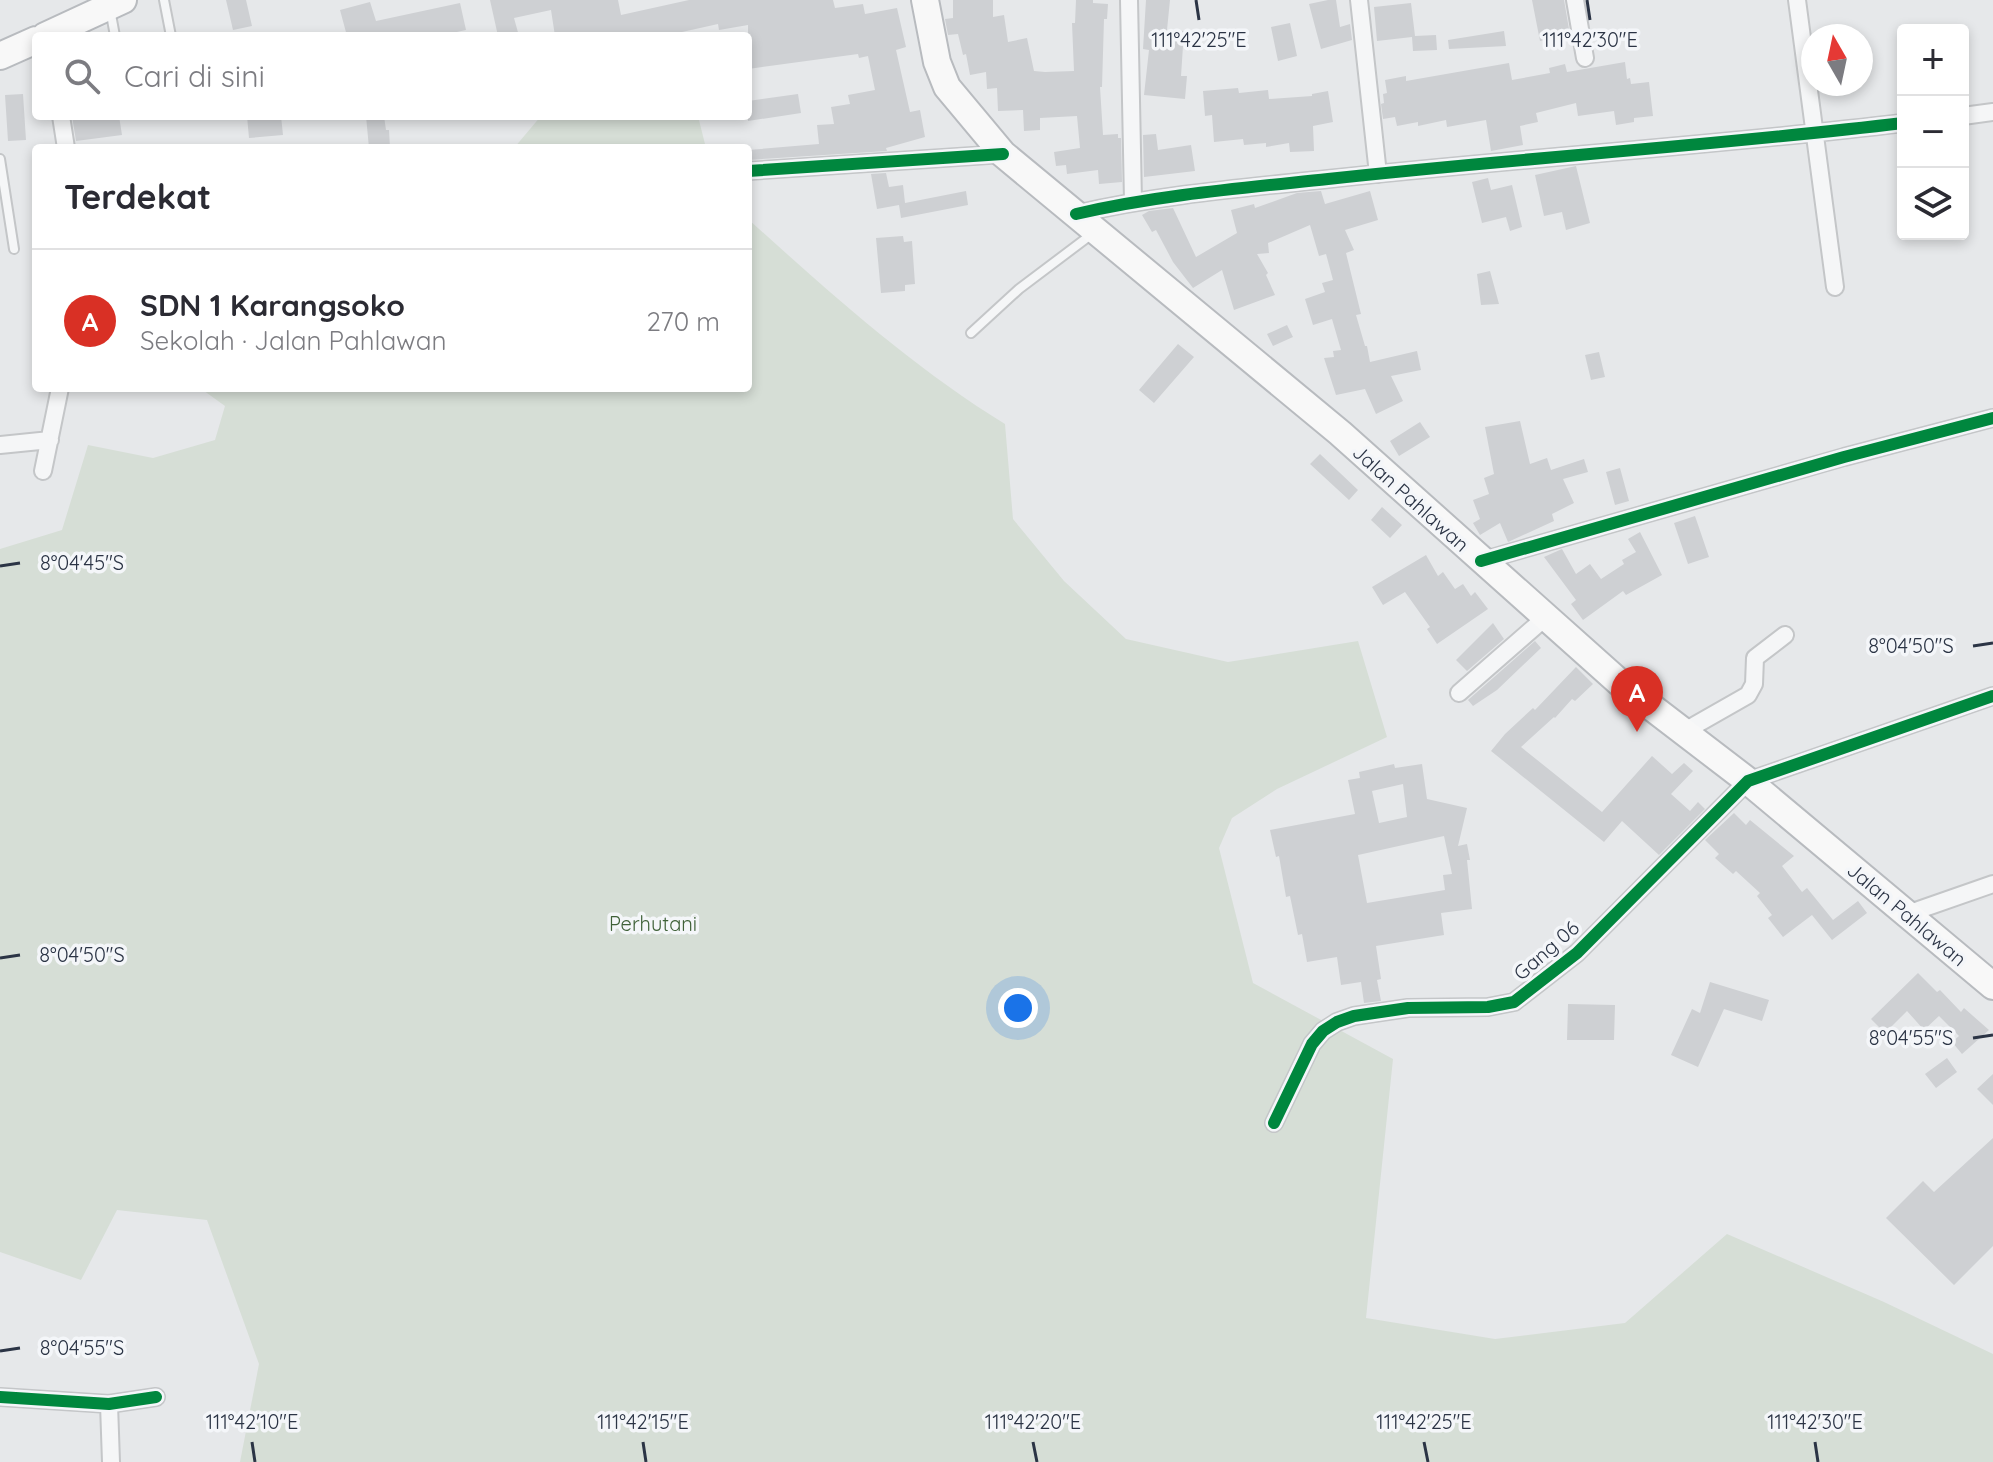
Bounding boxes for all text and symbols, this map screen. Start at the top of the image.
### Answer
north arrow [1801,24,1873,96]
map controls [1897,24,1969,240]
button: + [1897,24,1969,96]
text: 111°42'25"E [1151,27,1247,52]
text: 111°42'30"E [1542,27,1638,52]
search box [32,32,752,120]
icon: search [60,54,104,98]
text: Cari di sini [124,57,265,95]
button: − [1897,96,1969,168]
button: layers [1897,168,1969,240]
text: Terdekat [64,175,211,218]
text: SDN 1 Karangsoko [140,286,405,324]
text: A [82,305,98,338]
text: 270 m [646,305,720,338]
text: Sekolah · Jalan Pahlawan [140,324,447,357]
street label: Jalan Pahlawan [1348,439,1474,557]
text: 8°04'45"S [40,550,124,575]
text: 8°04'50"S [1868,633,1954,658]
pin: A [1611,666,1663,732]
street label: Jalan Pahlawan [1842,857,1972,971]
park label: Perhutani [609,911,697,936]
street label: Gang 06 [1508,915,1584,985]
text: 8°04'50"S [39,942,125,967]
your location [998,988,1038,1028]
text: 8°04'55"S [1869,1025,1953,1050]
text: 8°04'55"S [40,1335,124,1360]
text: 111°42'10"E [206,1409,298,1434]
text: 111°42'15"E [597,1409,689,1434]
text: 111°42'20"E [985,1409,1081,1434]
text: 111°42'25"E [1376,1409,1472,1434]
text: 111°42'30"E [1767,1409,1863,1434]

